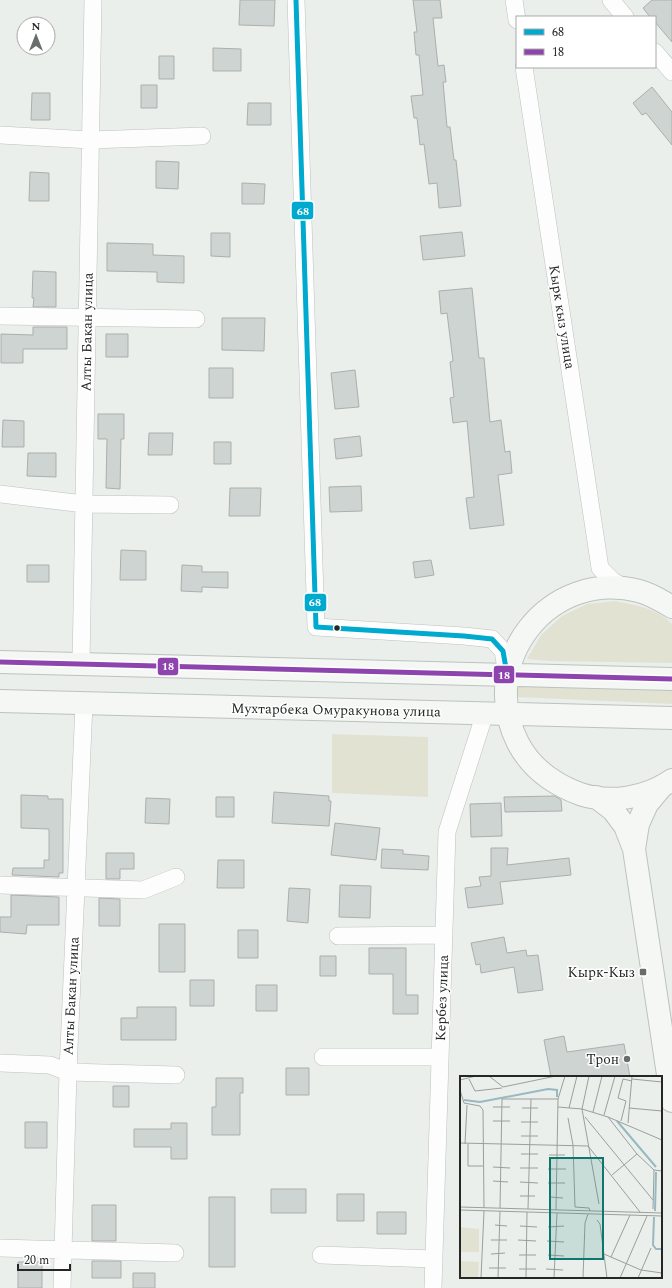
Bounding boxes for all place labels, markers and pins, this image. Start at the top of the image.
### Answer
unlabelled marker [332,623,342,633]
place label: Кырк-Кыз [568,962,635,983]
marker: Кырк-Кыз [638,967,648,977]
place label: Трон [586,1049,619,1070]
marker: Трон [622,1054,632,1064]

